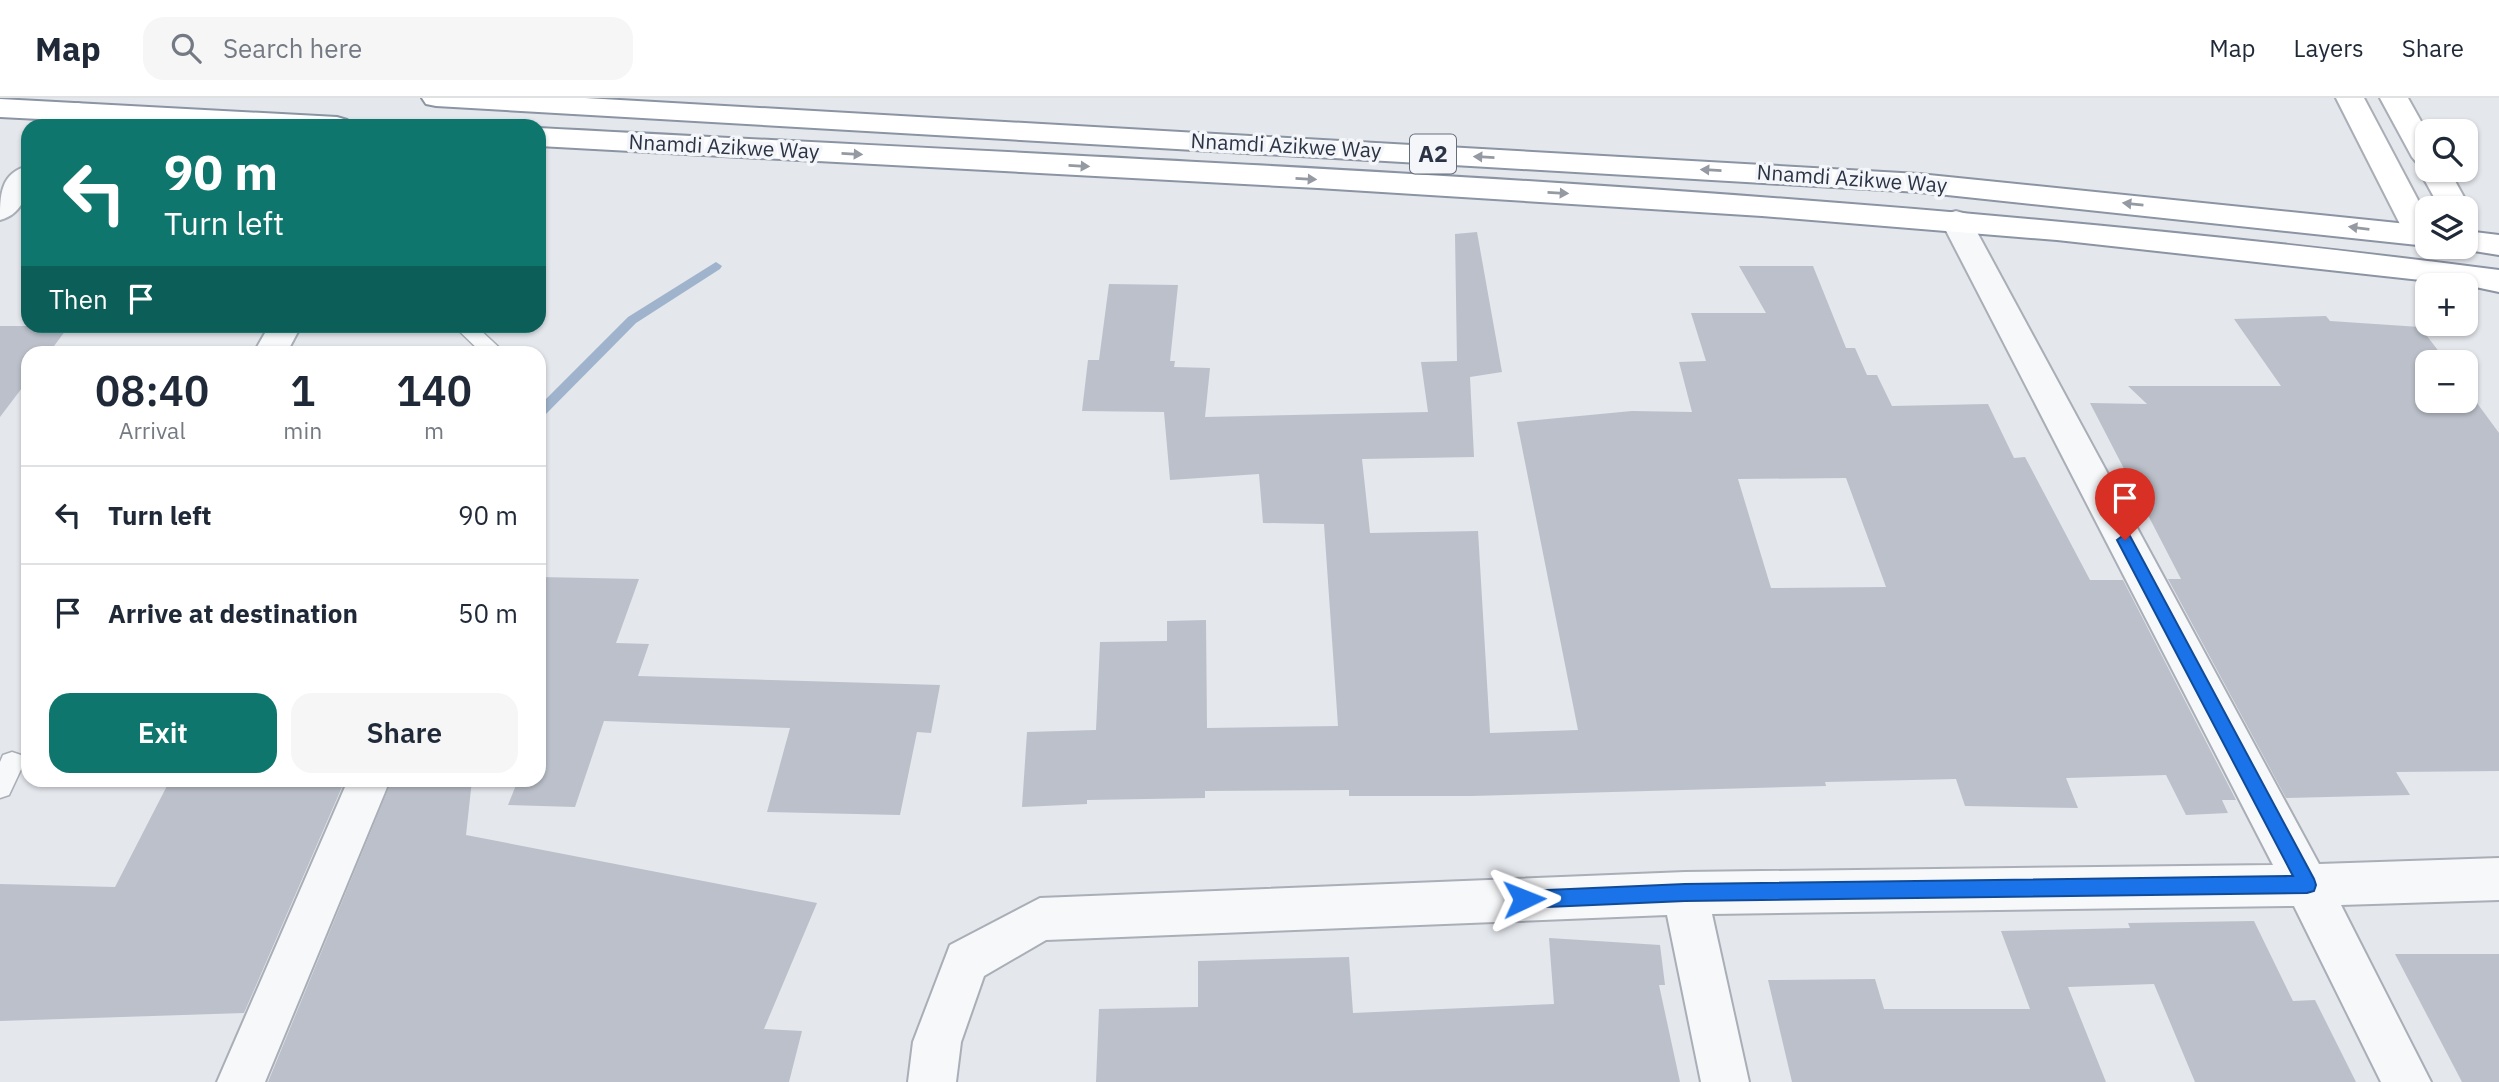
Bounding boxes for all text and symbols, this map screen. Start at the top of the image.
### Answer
search box [143,17,633,80]
text: Map [35,27,101,70]
icon: search [167,29,205,67]
text: Search here [223,31,362,65]
text: Map [2209,32,2256,64]
text: Layers [2294,32,2364,64]
text: Share [2402,32,2464,64]
map controls [2415,119,2478,413]
button: search [2415,119,2478,182]
street label: Nnamdi Azikwe Way [1190,126,1383,164]
street label: Nnamdi Azikwe Way [628,127,821,165]
road number: A2 [1410,134,1456,174]
text: 90 m [164,140,278,203]
icon: left [49,147,140,238]
one-way arrow [841,149,863,160]
one-way arrow [1473,151,1495,162]
street label: Nnamdi Azikwe Way [1756,157,1949,199]
one-way arrow [1068,161,1090,172]
one-way arrow [1700,164,1722,175]
one-way arrow [1295,173,1317,184]
one-way arrow [1547,187,1569,198]
button: layers [2415,196,2478,259]
one-way arrow [2122,198,2144,209]
text: Turn left [164,202,284,244]
one-way arrow [2348,223,2370,234]
button: + [2415,273,2478,336]
icon: arrive [122,280,160,318]
text: Then [49,282,108,316]
button: − [2415,350,2478,413]
text: 08:40 [95,363,209,418]
text: 1 [290,363,315,418]
text: 140 [396,363,472,418]
text: Arrival [119,415,186,445]
text: min [283,415,322,445]
text: m [424,415,444,445]
pin [2095,468,2155,540]
icon: arrive [2106,479,2144,517]
icon: left [49,496,87,534]
text: Turn left [108,498,211,532]
text: 90 m [458,498,518,532]
icon: arrive [49,594,87,632]
text: Arrive at destination [108,596,358,630]
text: 50 m [458,596,518,630]
button: Exit [49,693,277,773]
button: Share [291,693,518,773]
position arrow [1487,862,1561,936]

